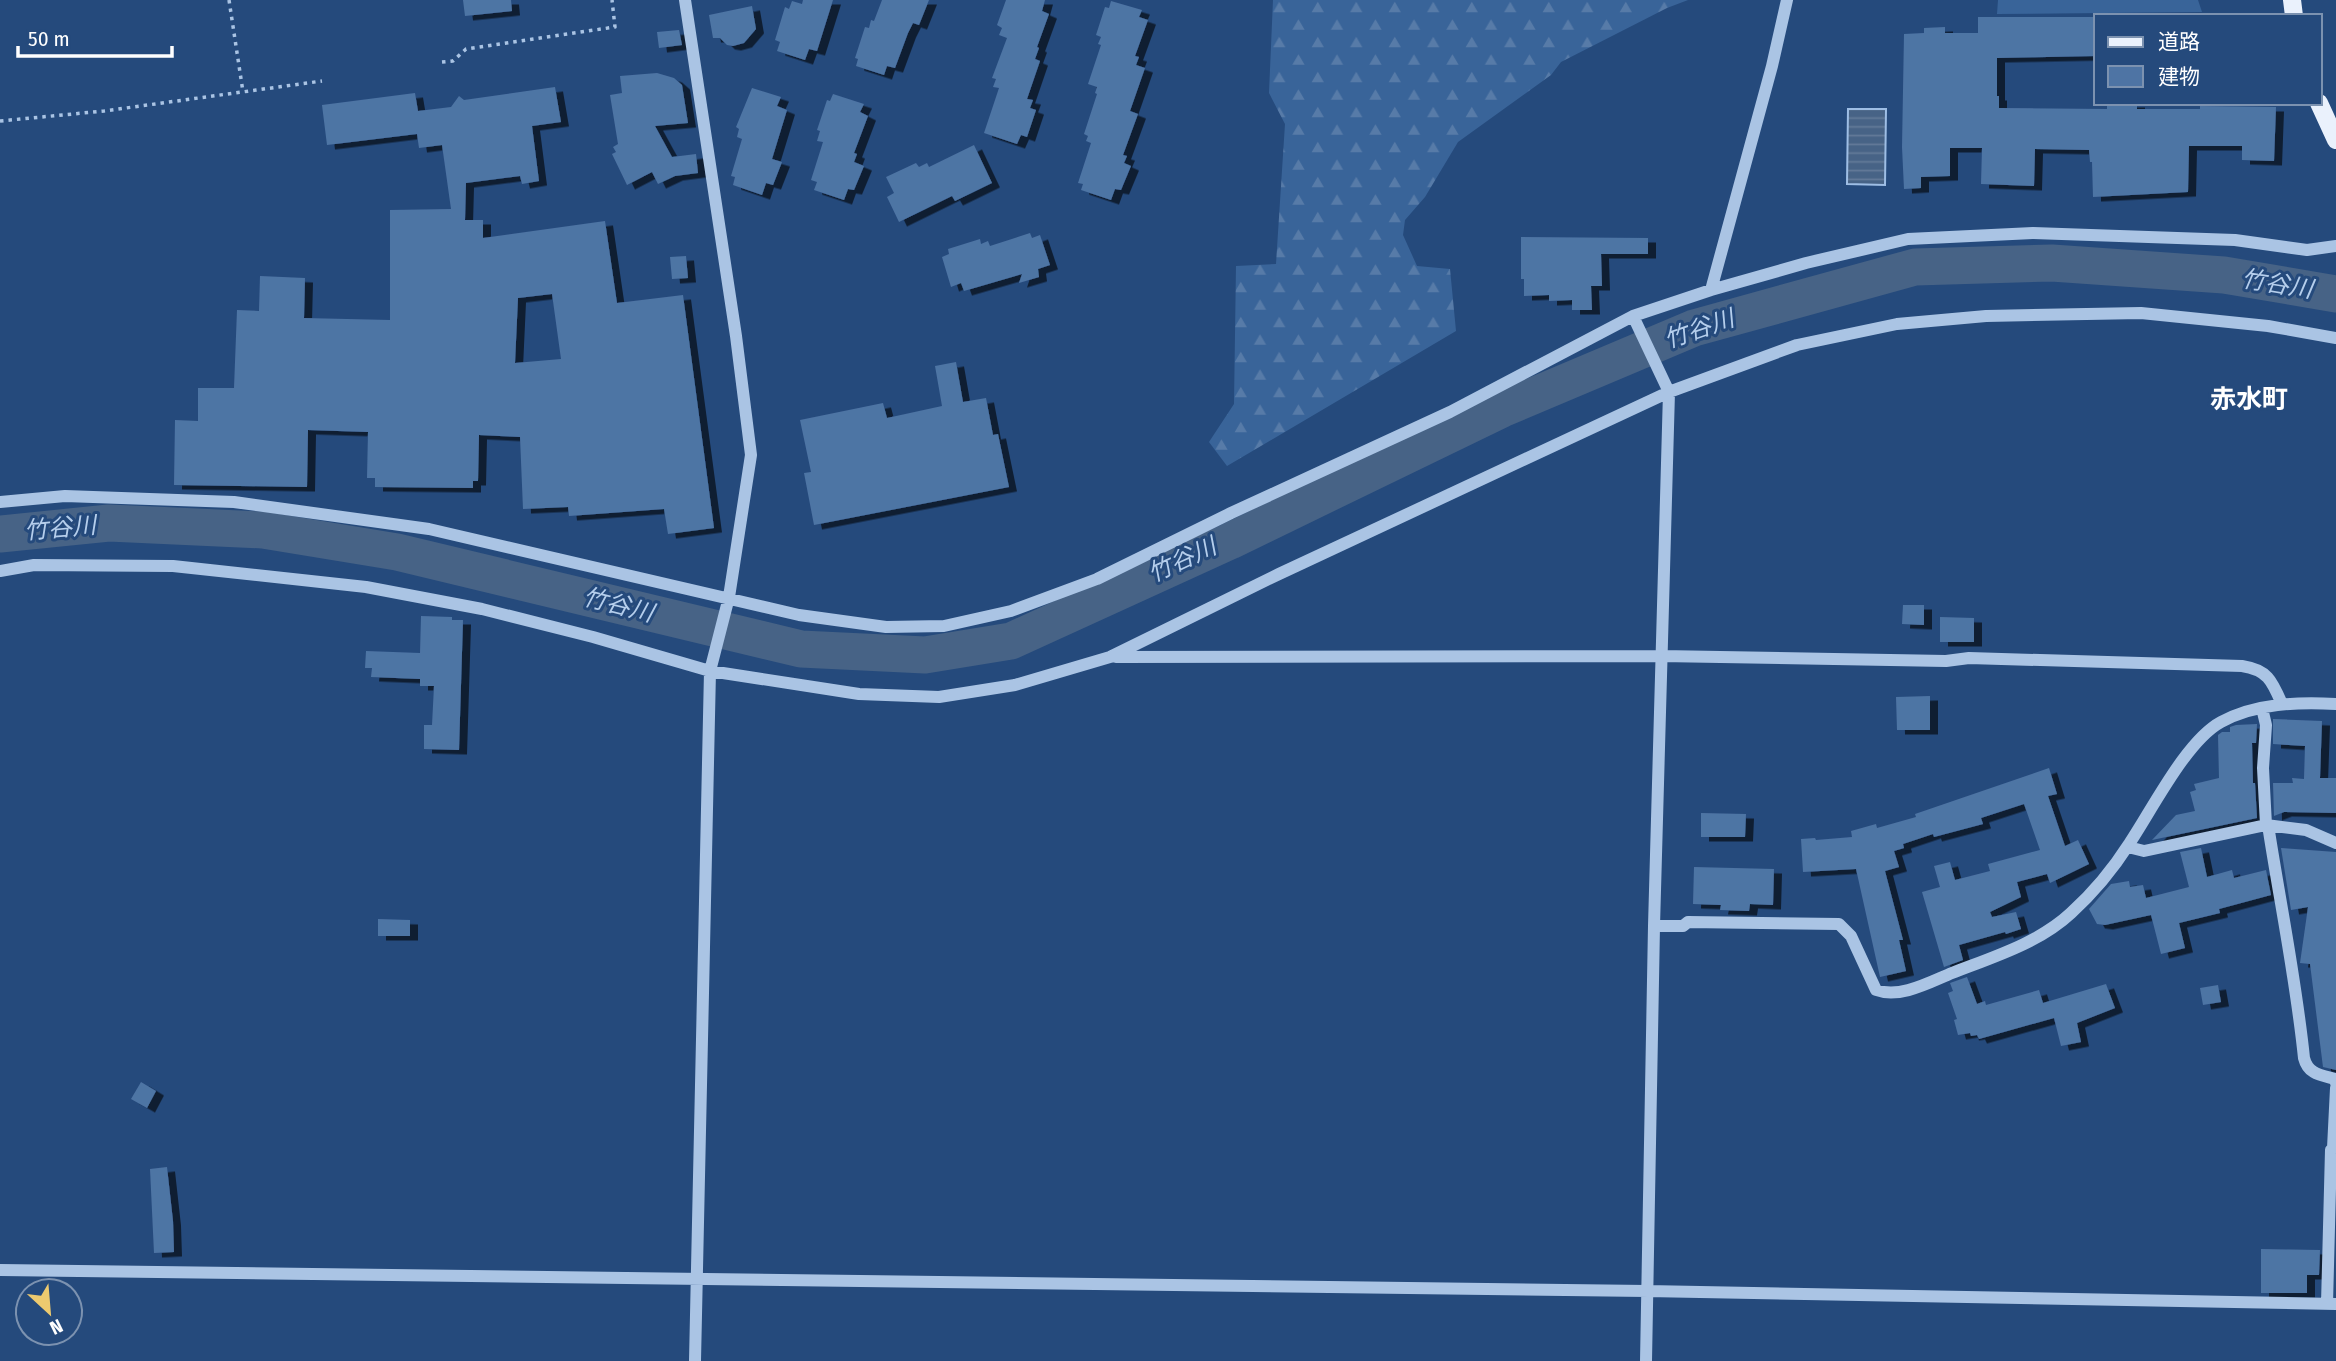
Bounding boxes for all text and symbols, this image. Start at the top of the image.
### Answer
scale bar [18,14,172,58]
legend [2094,14,2322,105]
text: 50 m [28,26,70,52]
text: 道路 [2158,29,2200,55]
text: 建物 [2158,64,2200,90]
water label: 竹谷川 [2239,265,2318,304]
water label: 竹谷川 [1660,303,1740,354]
district label: 赤水町 [2210,384,2288,415]
water label: 竹谷川 [23,511,100,545]
water label: 竹谷川 [1143,531,1223,588]
water label: 竹谷川 [580,583,659,628]
north arrow [14,1277,84,1347]
text: N [46,1314,66,1340]

